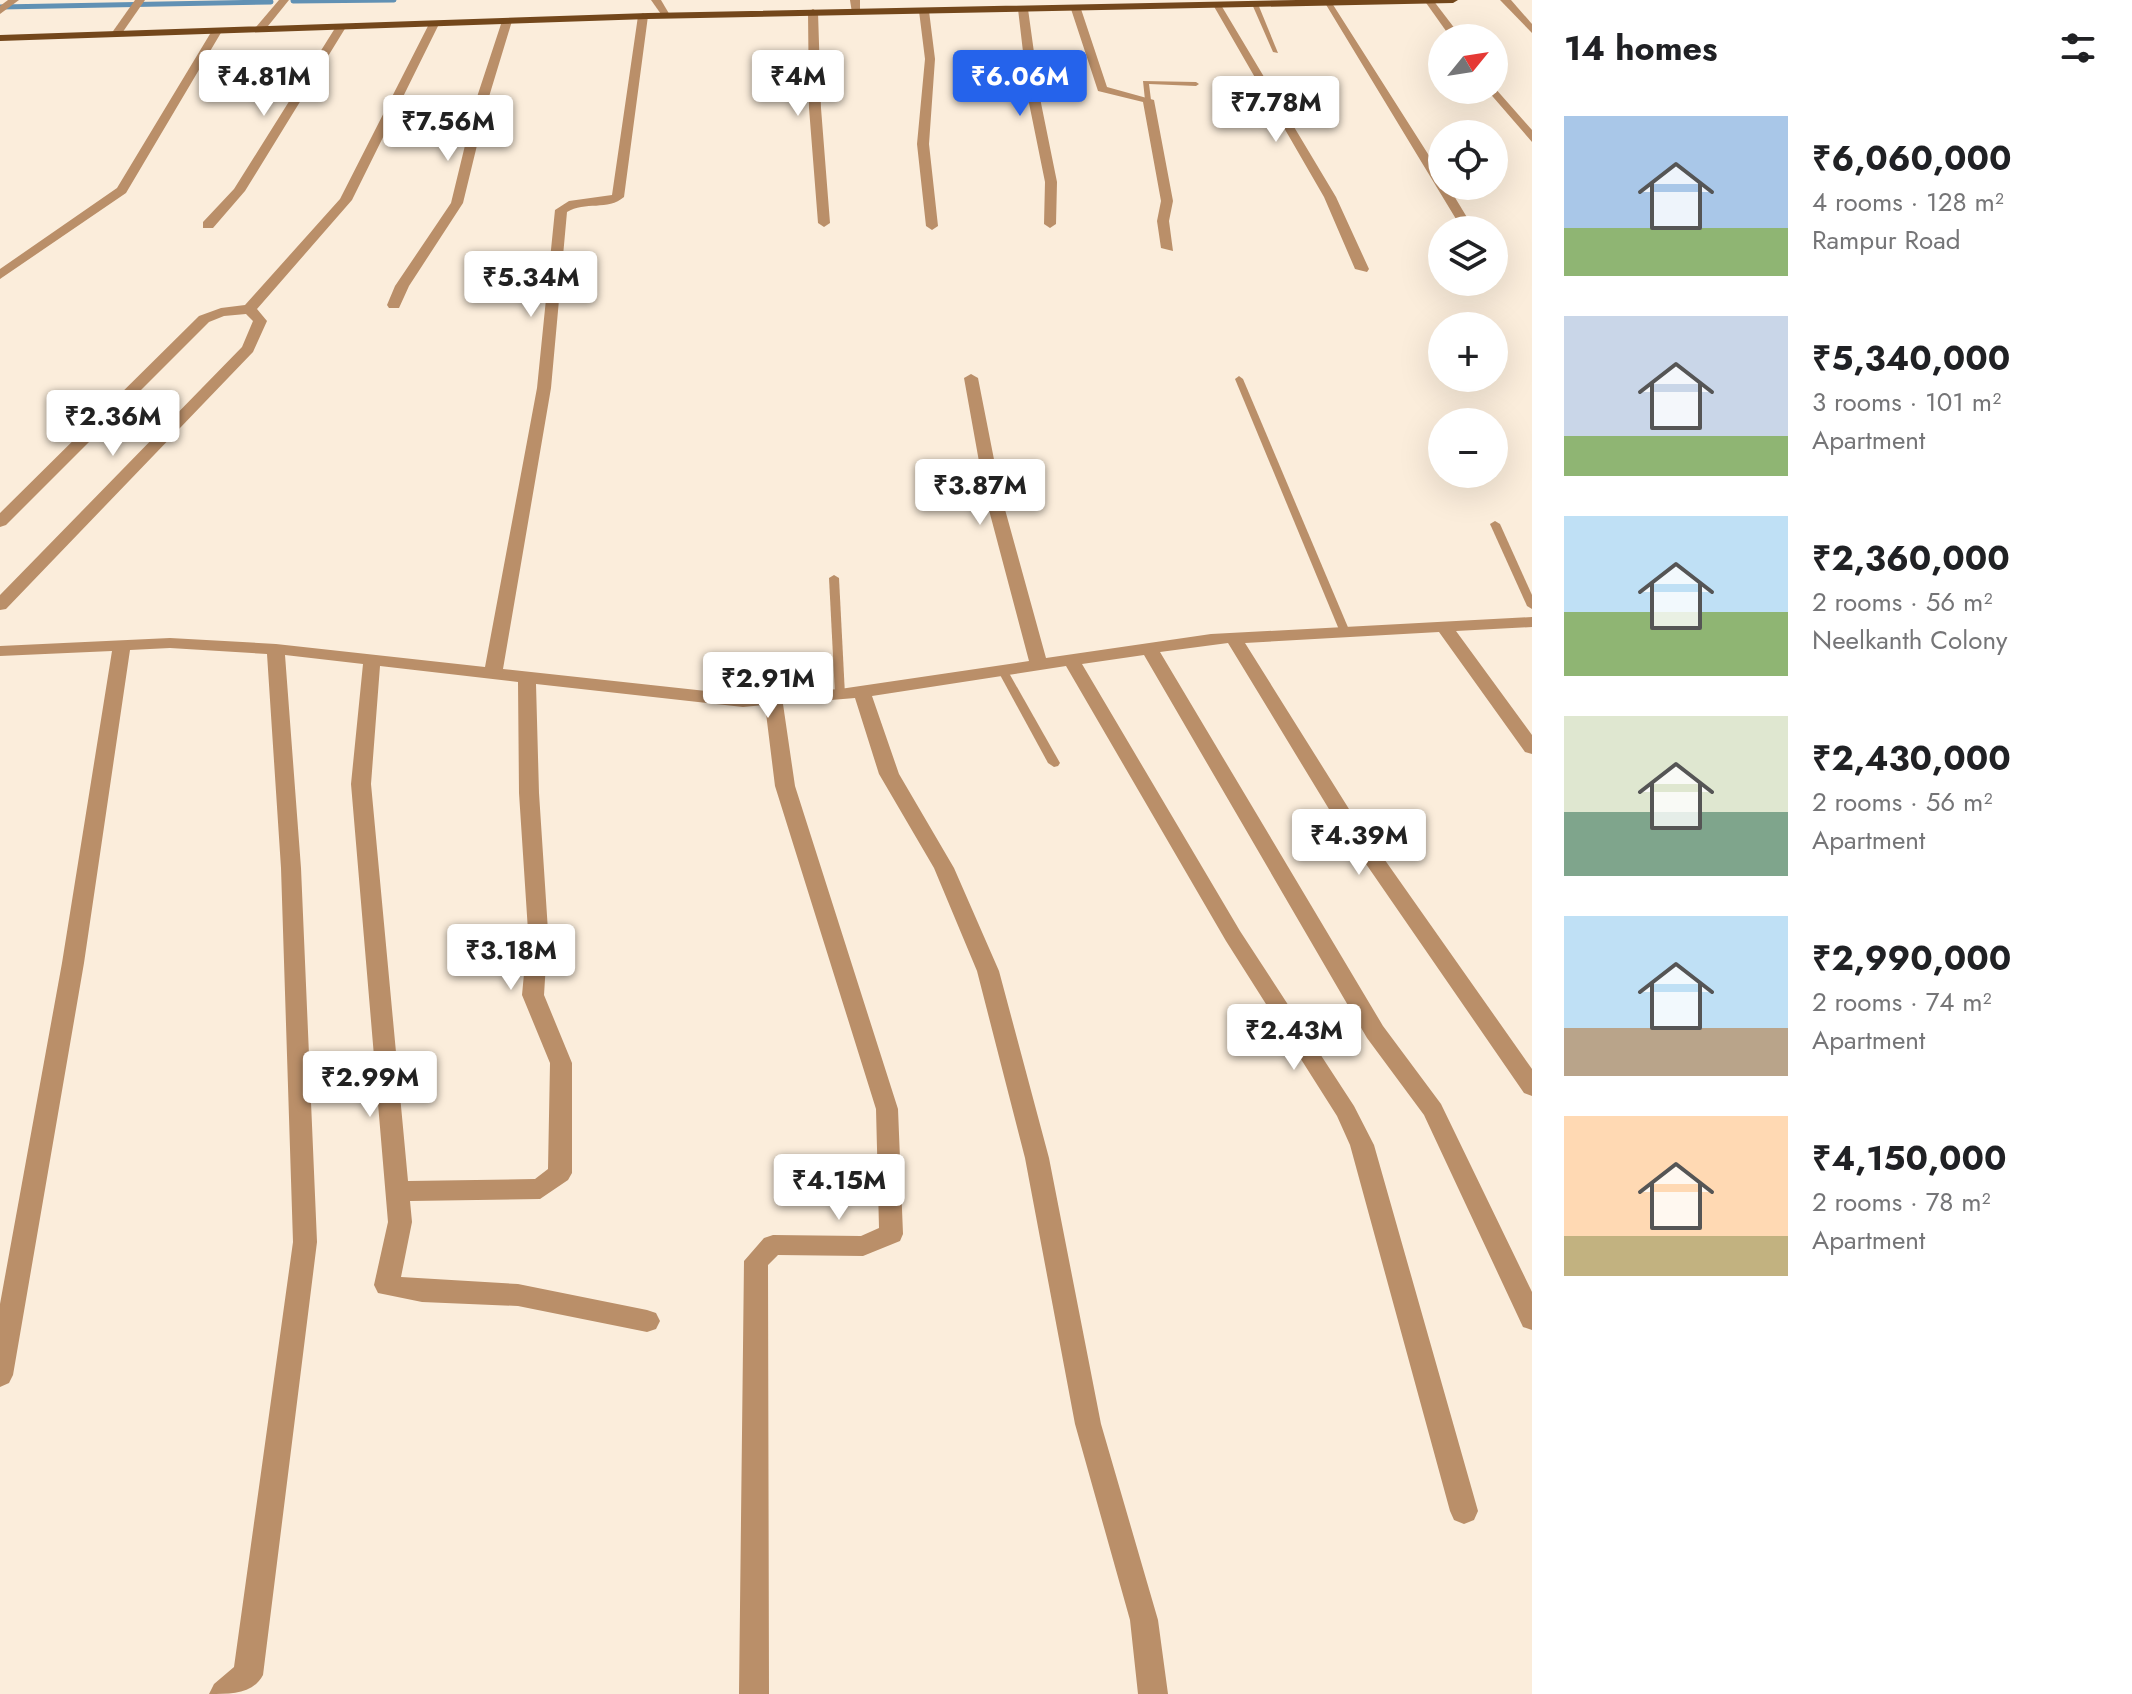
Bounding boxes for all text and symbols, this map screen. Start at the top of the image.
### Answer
north arrow [1428,24,1508,104]
map controls [1428,24,1508,488]
text: 14 homes [1564,24,1718,73]
icon: filters [2056,26,2100,70]
pin: ₹4.81M [199,50,329,118]
pin: ₹4M [759,50,837,118]
pin: ₹6.06M [955,50,1085,118]
text: ₹4.81M [217,57,311,95]
text: ₹4M [770,57,826,95]
text: ₹6.06M [971,57,1069,95]
pin: ₹7.78M [1211,76,1341,144]
text: ₹7.78M [1230,83,1322,121]
pin: ₹7.56M [383,95,513,163]
text: ₹7.56M [401,102,495,140]
button: locate [1428,120,1508,200]
text: ₹6,060,000 [1812,134,2012,183]
icon: home [1628,148,1724,244]
text: 4 rooms · 128 m² [1812,183,2004,221]
button: layers [1428,216,1508,296]
text: Rampur Road [1812,221,1961,259]
pin: ₹5.34M [466,251,596,319]
text: ₹5.34M [482,258,580,296]
button: + [1428,312,1508,392]
text: ₹5,340,000 [1812,334,2010,383]
icon: home [1628,348,1724,444]
text: 3 rooms · 101 m² [1812,383,2001,421]
pin: ₹2.36M [48,390,178,458]
text: ₹2.36M [64,397,162,435]
button: − [1428,408,1508,488]
text: Apartment [1812,421,1925,459]
pin: ₹3.87M [915,459,1045,527]
text: ₹3.87M [933,466,1027,504]
text: ₹2,360,000 [1812,534,2010,583]
icon: home [1628,548,1724,644]
text: 2 rooms · 56 m² [1812,583,1992,621]
text: Neelkanth Colony [1812,621,2007,659]
pin: ₹2.91M [703,652,833,720]
text: ₹2.91M [721,659,815,697]
text: ₹2,430,000 [1812,734,2011,783]
icon: home [1628,748,1724,844]
text: 2 rooms · 56 m² [1812,783,1992,821]
pin: ₹4.39M [1294,809,1424,877]
text: ₹4.39M [1310,816,1408,854]
text: Apartment [1812,821,1925,859]
pin: ₹3.18M [446,924,576,992]
text: ₹3.18M [465,931,557,969]
text: ₹2,990,000 [1812,934,2011,983]
icon: home [1628,948,1724,1044]
text: 2 rooms · 74 m² [1812,983,1992,1021]
pin: ₹2.43M [1229,1004,1359,1072]
text: ₹2.43M [1245,1011,1343,1049]
text: Apartment [1812,1021,1925,1059]
pin: ₹2.99M [305,1051,435,1119]
text: ₹2.99M [321,1058,419,1096]
text: ₹4,150,000 [1812,1134,2006,1183]
icon: home [1628,1148,1724,1244]
pin: ₹4.15M [774,1154,904,1222]
text: ₹4.15M [792,1161,886,1199]
text: 2 rooms · 78 m² [1812,1183,1991,1221]
text: Apartment [1812,1221,1925,1259]

